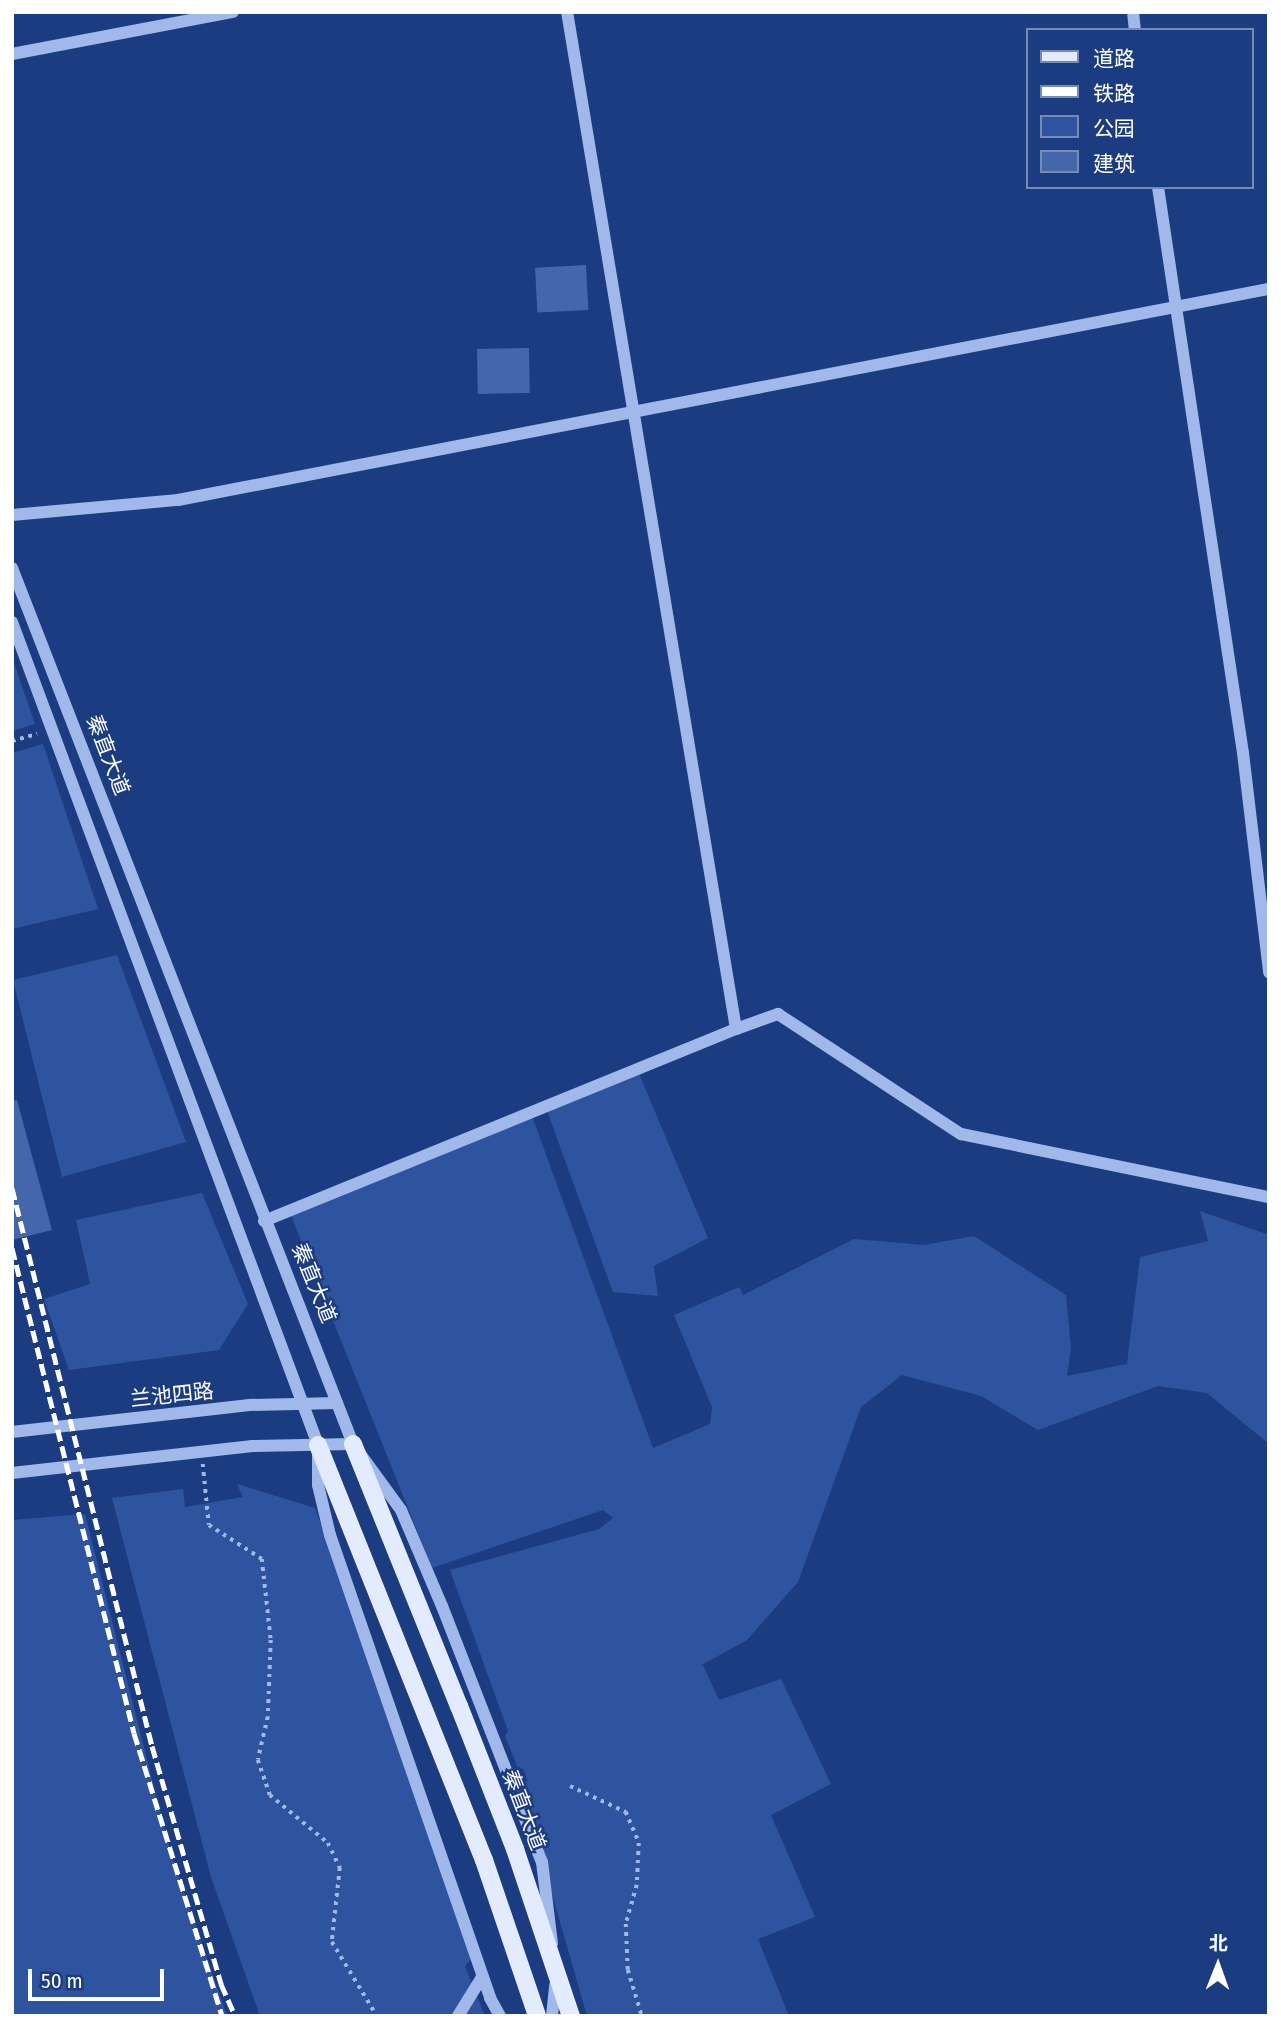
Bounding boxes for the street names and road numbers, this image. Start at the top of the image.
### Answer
street label: 秦直大道 [81,711,135,799]
street label: 秦直大道 [287,1239,341,1327]
street label: 兰池四路 [129,1378,215,1412]
street label: 秦直大道 [497,1766,551,1854]

